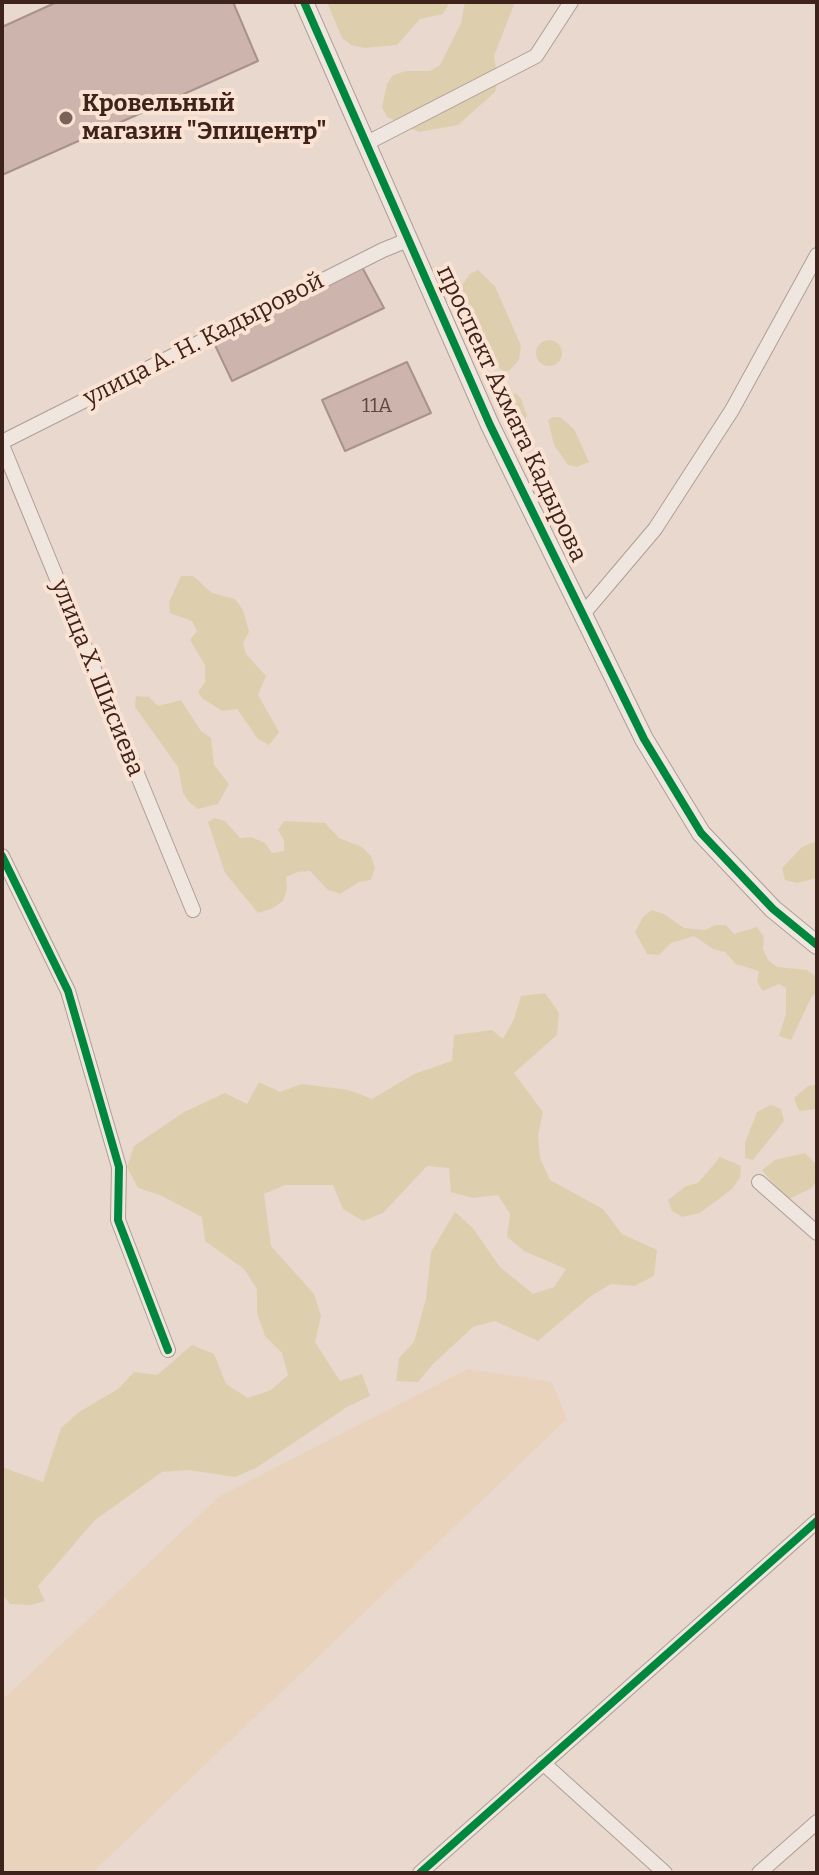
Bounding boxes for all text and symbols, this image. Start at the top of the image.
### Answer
place label: Кровельный магазин "Эпицентр" [82,90,327,146]
marker: Кровельный магазин "Эпицентр" [57,109,75,127]
street label: проспект Ахмата Кадырова [430,261,592,567]
street label: улица А. Н. Кадыровой [79,267,329,413]
house number: 11А [362,394,392,418]
street label: улица Х. Шисиева [44,575,150,781]

